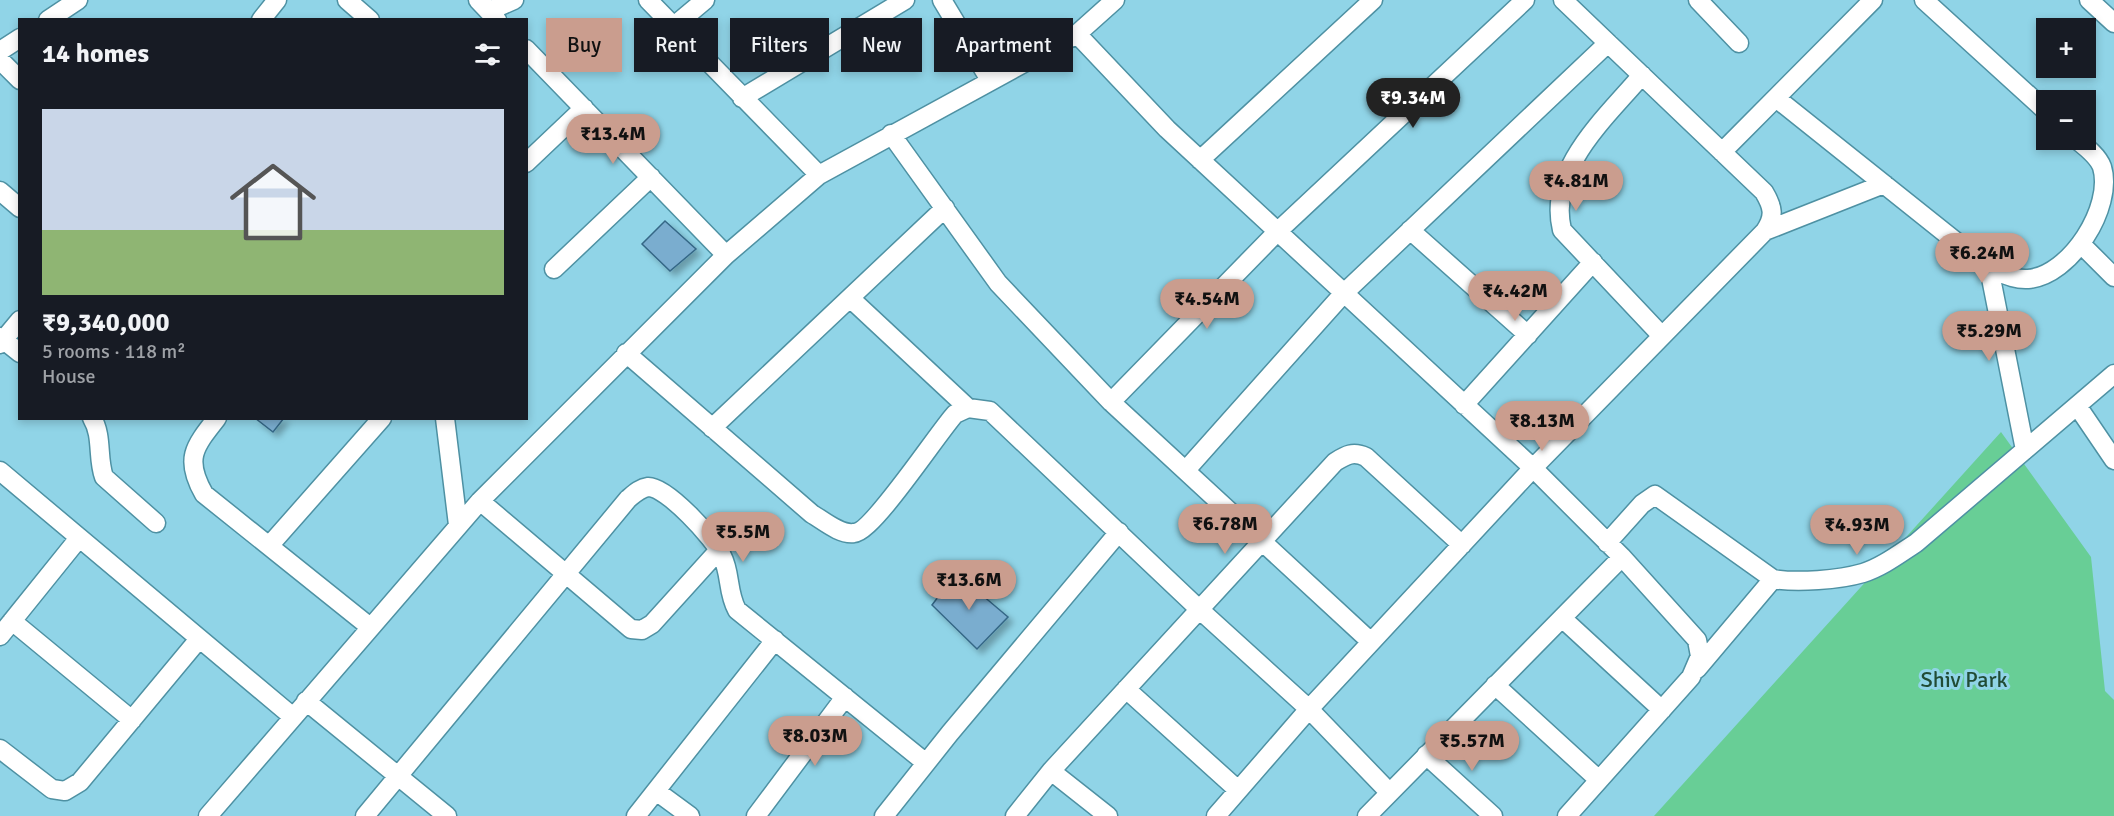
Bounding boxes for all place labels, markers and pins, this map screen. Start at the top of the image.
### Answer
pin: ₹9.34M [1364,78,1462,129]
pin: ₹13.4M [564,114,662,165]
pin: ₹4.81M [1527,161,1625,212]
pin: ₹6.24M [1933,233,2031,284]
pin: ₹4.42M [1466,271,1564,322]
pin: ₹4.54M [1158,279,1256,330]
pin: ₹5.29M [1940,311,2038,362]
pin: ₹8.13M [1493,401,1591,452]
pin: ₹6.78M [1176,504,1274,555]
pin: ₹4.93M [1808,505,1906,556]
pin: ₹5.5M [701,512,785,563]
pin: ₹13.6M [920,560,1018,611]
pin: ₹8.03M [766,716,864,767]
pin: ₹5.57M [1423,721,1521,772]

